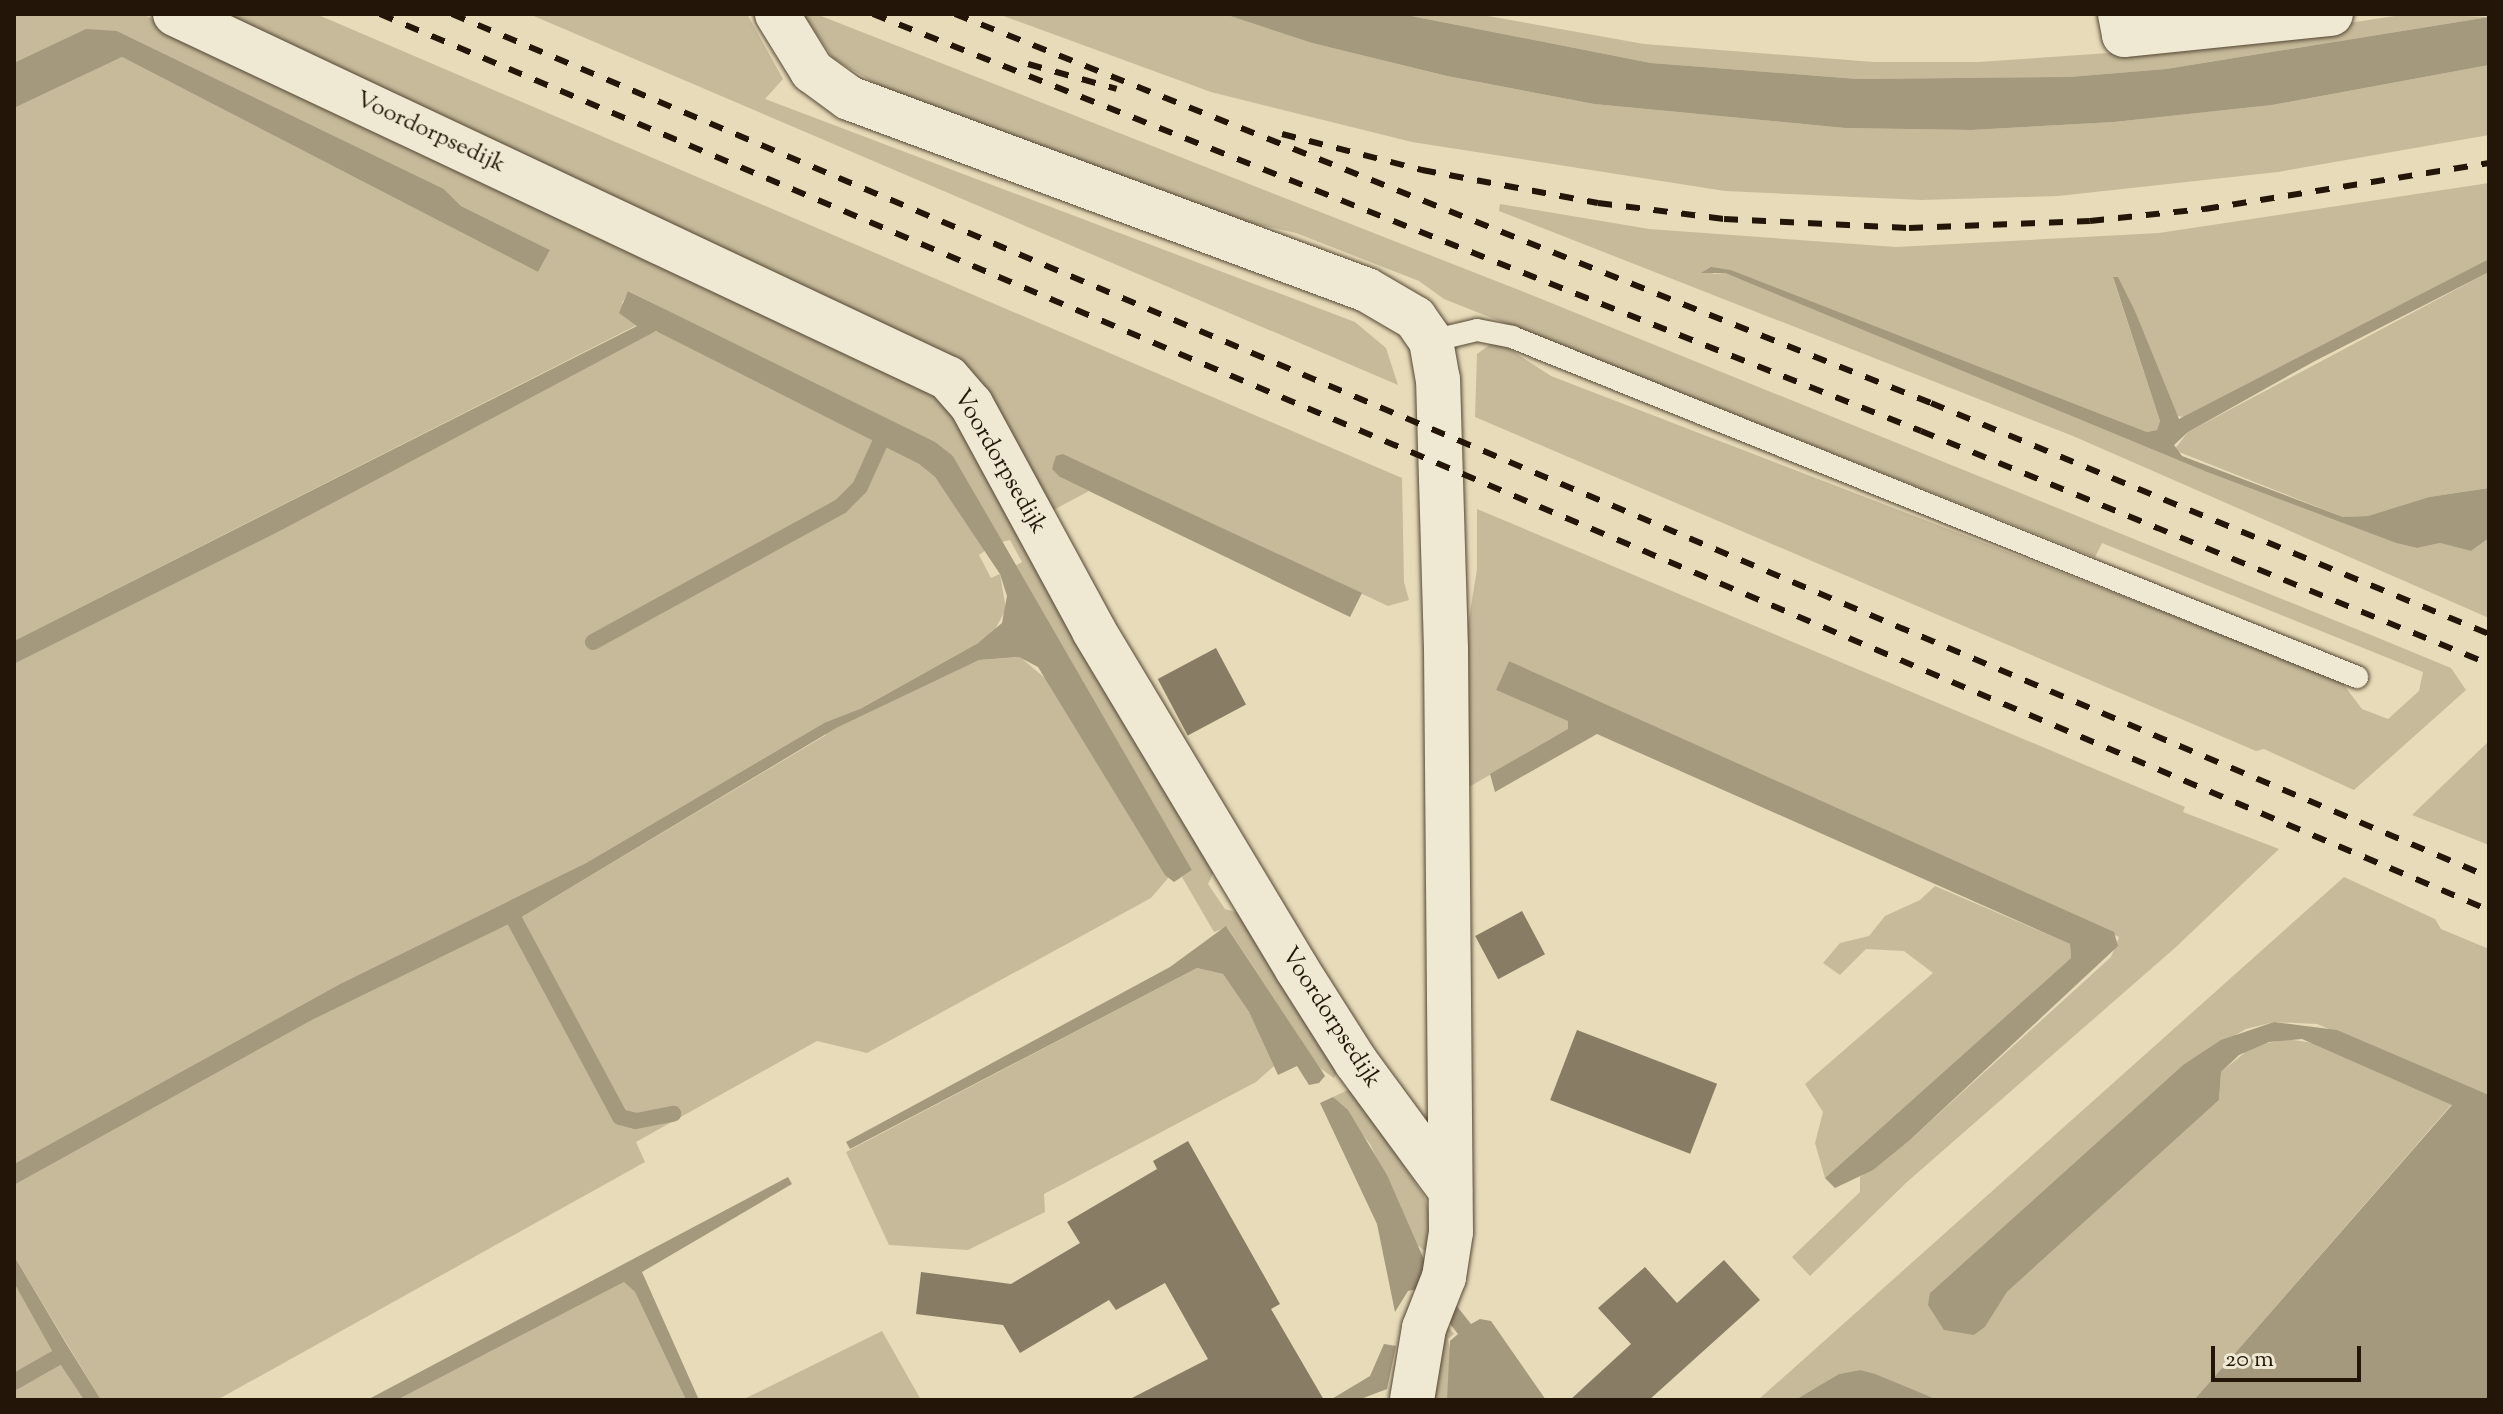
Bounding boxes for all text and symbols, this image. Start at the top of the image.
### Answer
street label: Voordorpsedijk [351,86,509,180]
street label: Voordorpsedijk [946,385,1052,539]
street label: Voordorpsedijk [1274,942,1386,1094]
scale bar [2215,1330,2365,1380]
text: 20 m [2225,1343,2274,1377]

